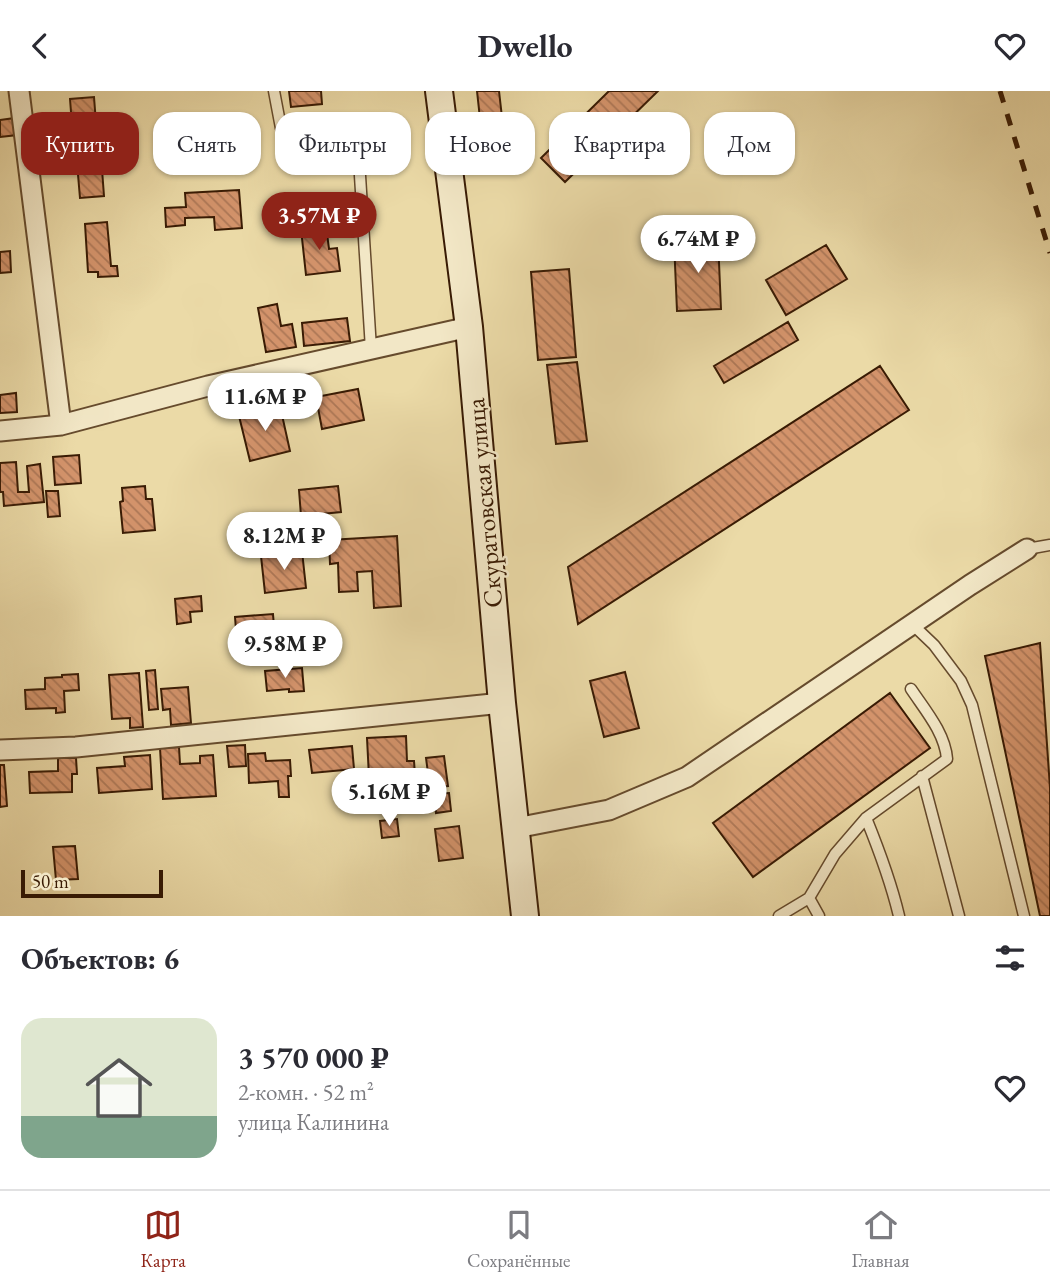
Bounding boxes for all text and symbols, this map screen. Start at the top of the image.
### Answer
text: Dwello [477,25,573,67]
icon: back [21,27,59,65]
icon: heart [991,27,1029,65]
chip: Купить [21,112,139,175]
chip: Снять [153,112,261,175]
chip: Фильтры [275,112,411,175]
chip: Новое [425,112,535,175]
chip: Квартира [549,112,690,175]
chip: Дом [704,112,795,175]
pin: 3.57M ₽ [254,193,384,252]
text: 3.57M ₽ [278,200,360,230]
pin: 6.74M ₽ [633,215,763,275]
text: 6.74M ₽ [657,223,739,253]
pin: 11.6M ₽ [200,373,330,433]
text: 11.6M ₽ [224,381,306,411]
street label: Скуратовская улица [458,396,510,609]
pin: 8.12M ₽ [219,512,349,572]
text: 8.12M ₽ [243,520,325,550]
pin: 9.58M ₽ [220,621,350,680]
text: 9.58M ₽ [244,628,326,658]
pin: 5.16M ₽ [324,769,454,828]
text: 5.16M ₽ [348,776,430,806]
scale bar [21,867,163,899]
text: 50 m [32,869,69,894]
text: Объектов: 6 [21,939,179,978]
icon: filters [991,939,1029,977]
text: 3 570 000 ₽ [238,1038,389,1077]
icon: home [77,1046,161,1130]
icon: heart [991,1069,1029,1107]
text: 2-комн. · 52 m² [238,1077,374,1107]
text: улица Калинина [238,1107,389,1137]
tab: Карта [141,1206,186,1273]
tab: Сохранённые [467,1206,571,1273]
tab: Главная [852,1206,909,1273]

